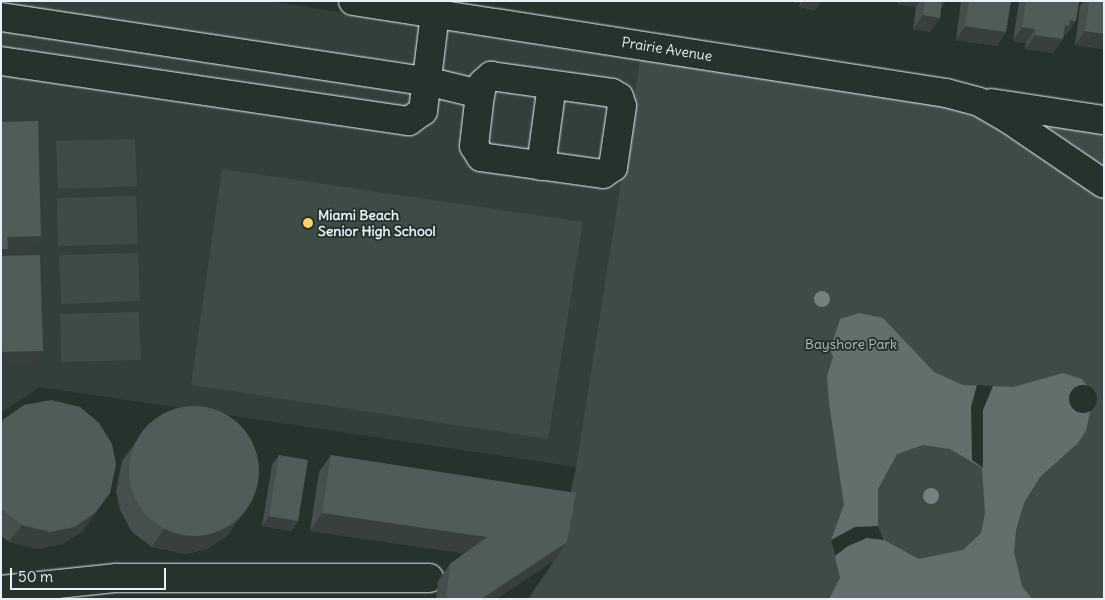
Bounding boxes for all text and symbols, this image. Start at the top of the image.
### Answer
street label: Prairie Avenue [620,34,714,64]
place label: Miami Beach Senior High School [318,207,436,240]
marker: Miami Beach Senior High School [302,217,314,229]
park label: Bayshore Park [805,336,897,352]
scale bar [12,558,169,590]
text: 50 m [18,567,53,586]

